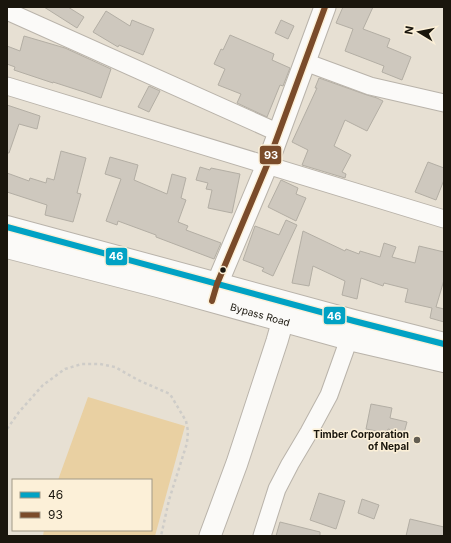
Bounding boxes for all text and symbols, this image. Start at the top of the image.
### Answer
north arrow [399,12,439,52]
text: N [402,25,417,36]
line badge: 93 [259,145,282,165]
text: 93 [264,148,278,162]
line badge: 46 [105,247,128,266]
text: 46 [109,249,123,263]
unlabelled marker [218,265,228,275]
street label: Bypass Road [229,300,291,328]
line badge: 46 [323,306,346,325]
text: 46 [327,309,341,323]
place label: Timber Corporation of Nepal [313,428,409,452]
marker: Timber Corporation of Nepal [412,435,422,445]
legend [12,479,152,531]
text: 46 [48,487,63,502]
text: 93 [48,507,63,522]

